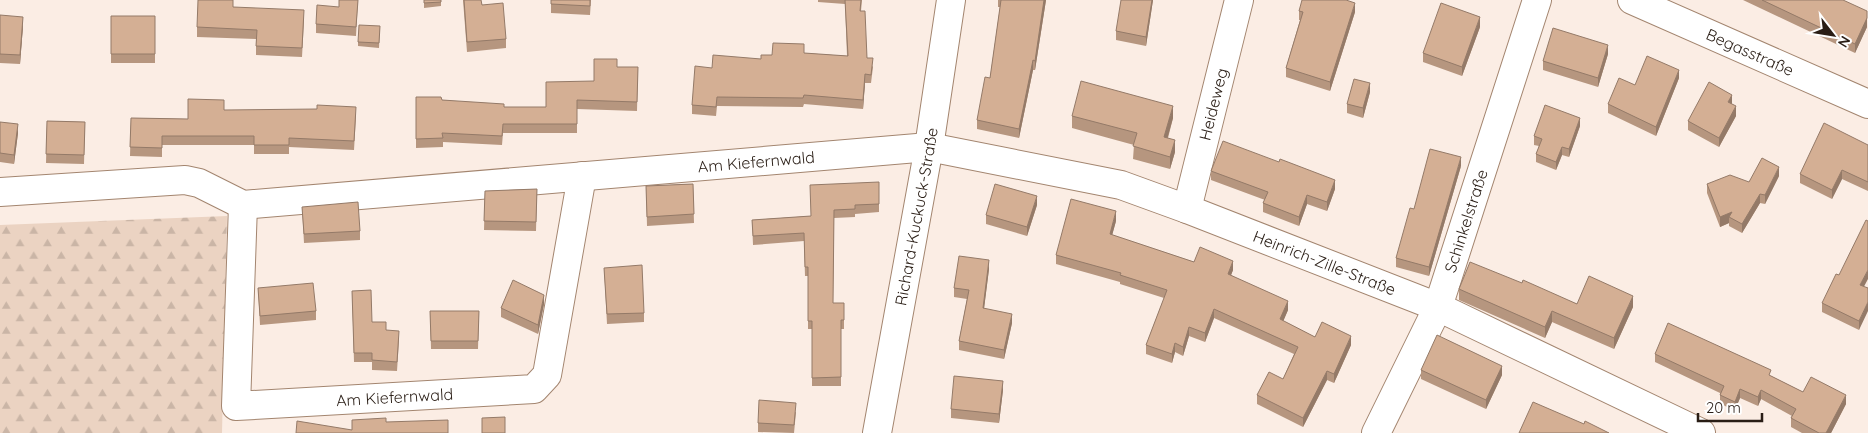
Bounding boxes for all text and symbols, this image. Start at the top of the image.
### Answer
north arrow [1808,10,1858,60]
street label: Begasstraße [1703,24,1797,80]
text: N [1834,33,1855,51]
street label: Heideweg [1194,66,1232,142]
street label: Richard-Kuckuck-Straße [890,126,942,307]
street label: Am Kiefernwald [697,147,816,177]
street label: Schinkelstraße [1440,167,1492,275]
street label: Heinrich-Zille-Straße [1250,226,1399,300]
street label: Am Kiefernwald [335,384,454,410]
scale bar [1698,390,1762,422]
text: 20 m [1706,398,1741,417]

